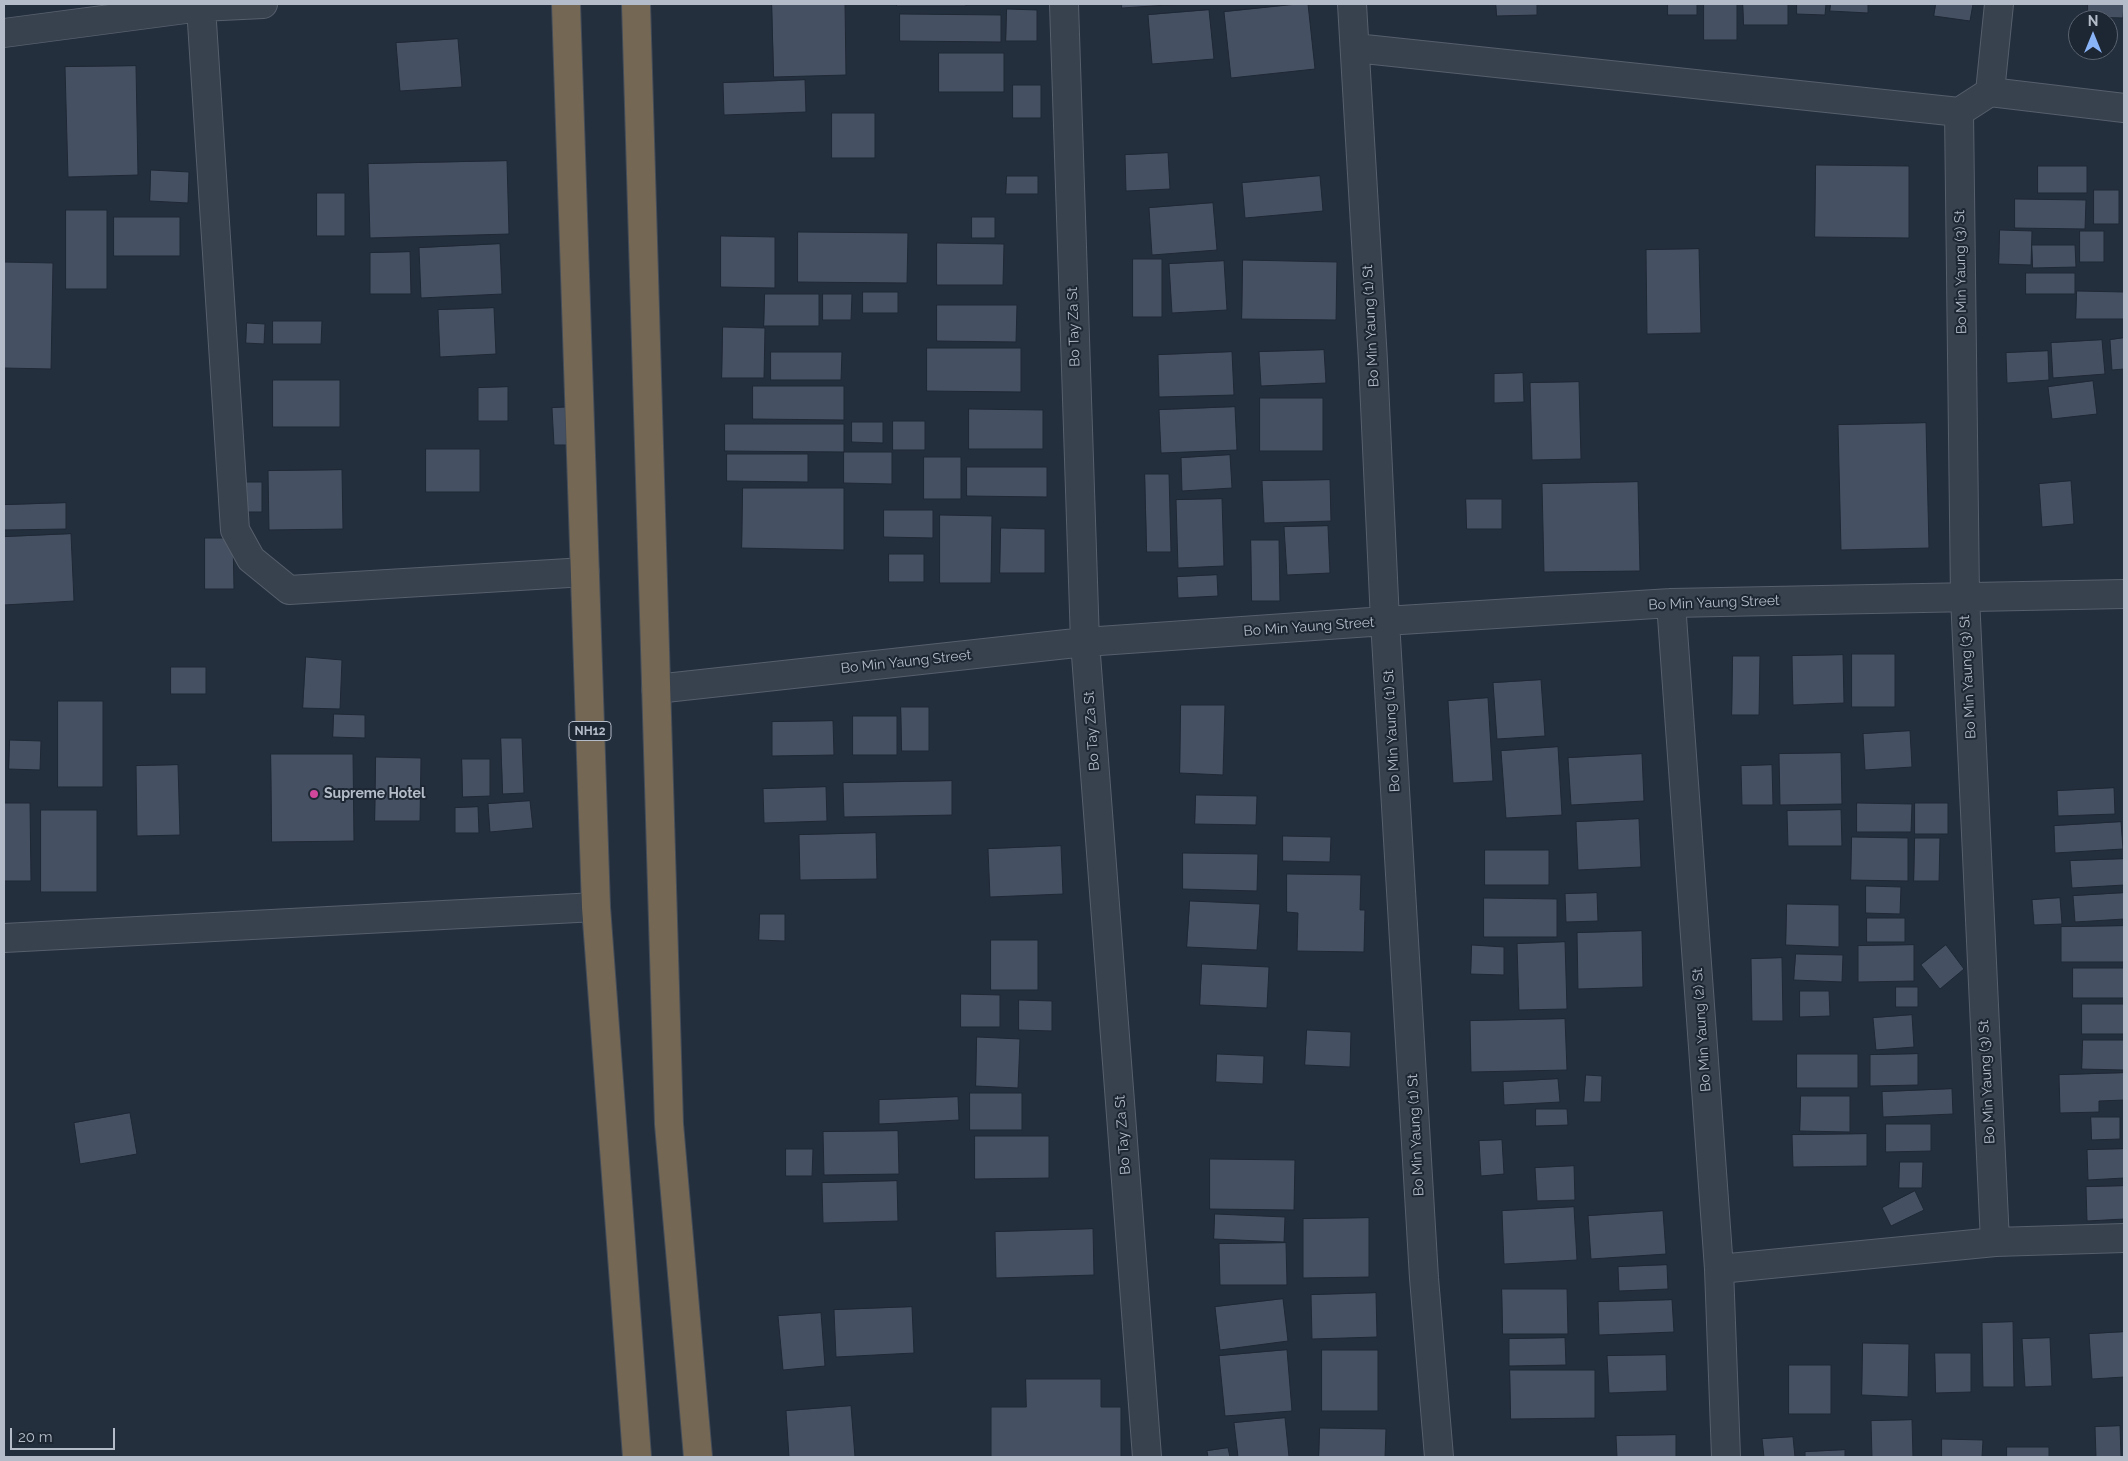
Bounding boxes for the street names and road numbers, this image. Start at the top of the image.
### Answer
street label: Bo Min Yaung (3) St [1952,210,1970,334]
street label: Bo Min Yaung (1) St [1359,264,1383,388]
street label: Bo Tay Za St [1064,287,1084,367]
street label: Bo Min Yaung Street [1648,592,1780,614]
street label: Bo Min Yaung Street [1243,614,1375,640]
street label: Bo Min Yaung (3) St [1956,615,1980,739]
street label: Bo Min Yaung Street [840,647,972,677]
street label: Bo Min Yaung (1) St [1380,669,1404,793]
street label: Bo Tay Za St [1081,691,1103,771]
road number: NH12 [569,721,611,740]
street label: Bo Min Yaung (2) St [1689,968,1715,1092]
street label: Bo Min Yaung (3) St [1975,1020,1999,1144]
street label: Bo Min Yaung (1) St [1404,1073,1428,1197]
street label: Bo Tay Za St [1112,1095,1134,1175]

